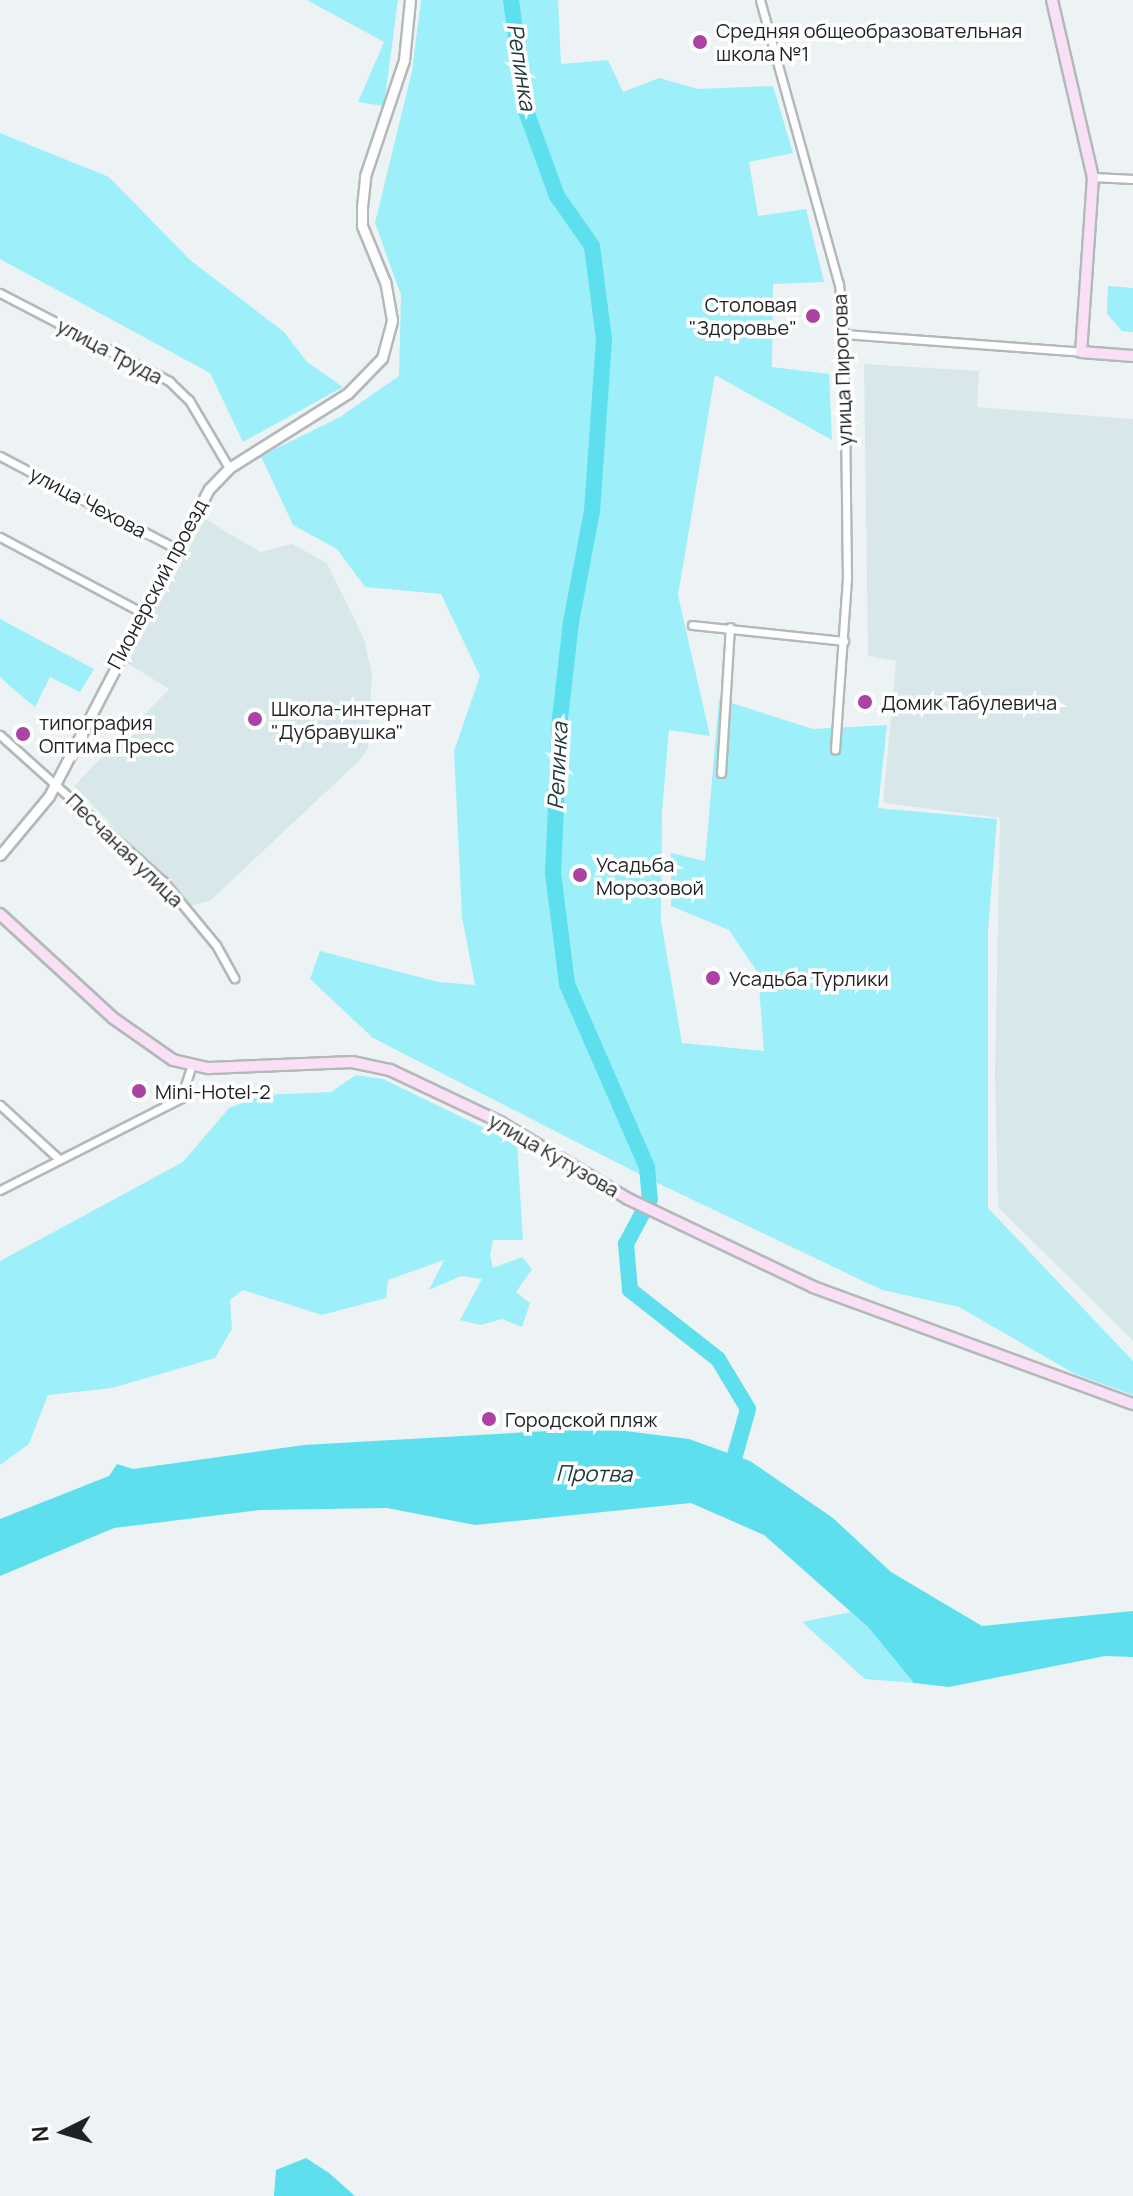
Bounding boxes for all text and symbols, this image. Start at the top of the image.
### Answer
place label: Средняя общеобразовательная школа №1 [716,18,1022,65]
water label: Репинка [501,22,541,112]
marker: Средняя общеобразовательная школа №1 [691,33,709,51]
place label: Столовая "Здоровье" [689,292,797,339]
street label: улица Пирогова [827,294,857,446]
marker: Столовая "Здоровье" [804,307,822,325]
street label: улица Труда [53,313,167,389]
street label: улица Чехова [26,461,150,543]
street label: Пионерский проезд [102,495,212,673]
place label: Домик Табулевича [881,690,1057,714]
marker: Домик Табулевича [856,693,874,711]
place label: Школа-интернат "Дубравушка" [271,696,432,743]
place label: типография Оптима Пресс [39,710,174,757]
marker: Школа-интернат "Дубравушка" [246,710,264,728]
water label: Репинка [543,722,573,810]
marker: типография Оптима Пресс [14,725,32,743]
street label: Песчаная улица [62,788,188,912]
place label: Усадьба Морозовой [596,852,704,899]
marker: Усадьба Морозовой [571,866,589,884]
place label: Усадьба Турлики [729,966,889,990]
marker: Усадьба Турлики [704,969,722,987]
place label: Mini-Hotel-2 [155,1079,271,1103]
marker: Mini-Hotel-2 [130,1082,148,1100]
street label: улица Кутузова [485,1108,623,1202]
place label: Городской пляж [505,1407,657,1431]
marker: Городской пляж [480,1410,498,1428]
water label: Протва [556,1460,632,1488]
north arrow [24,2092,104,2172]
text: N [24,2125,56,2143]

